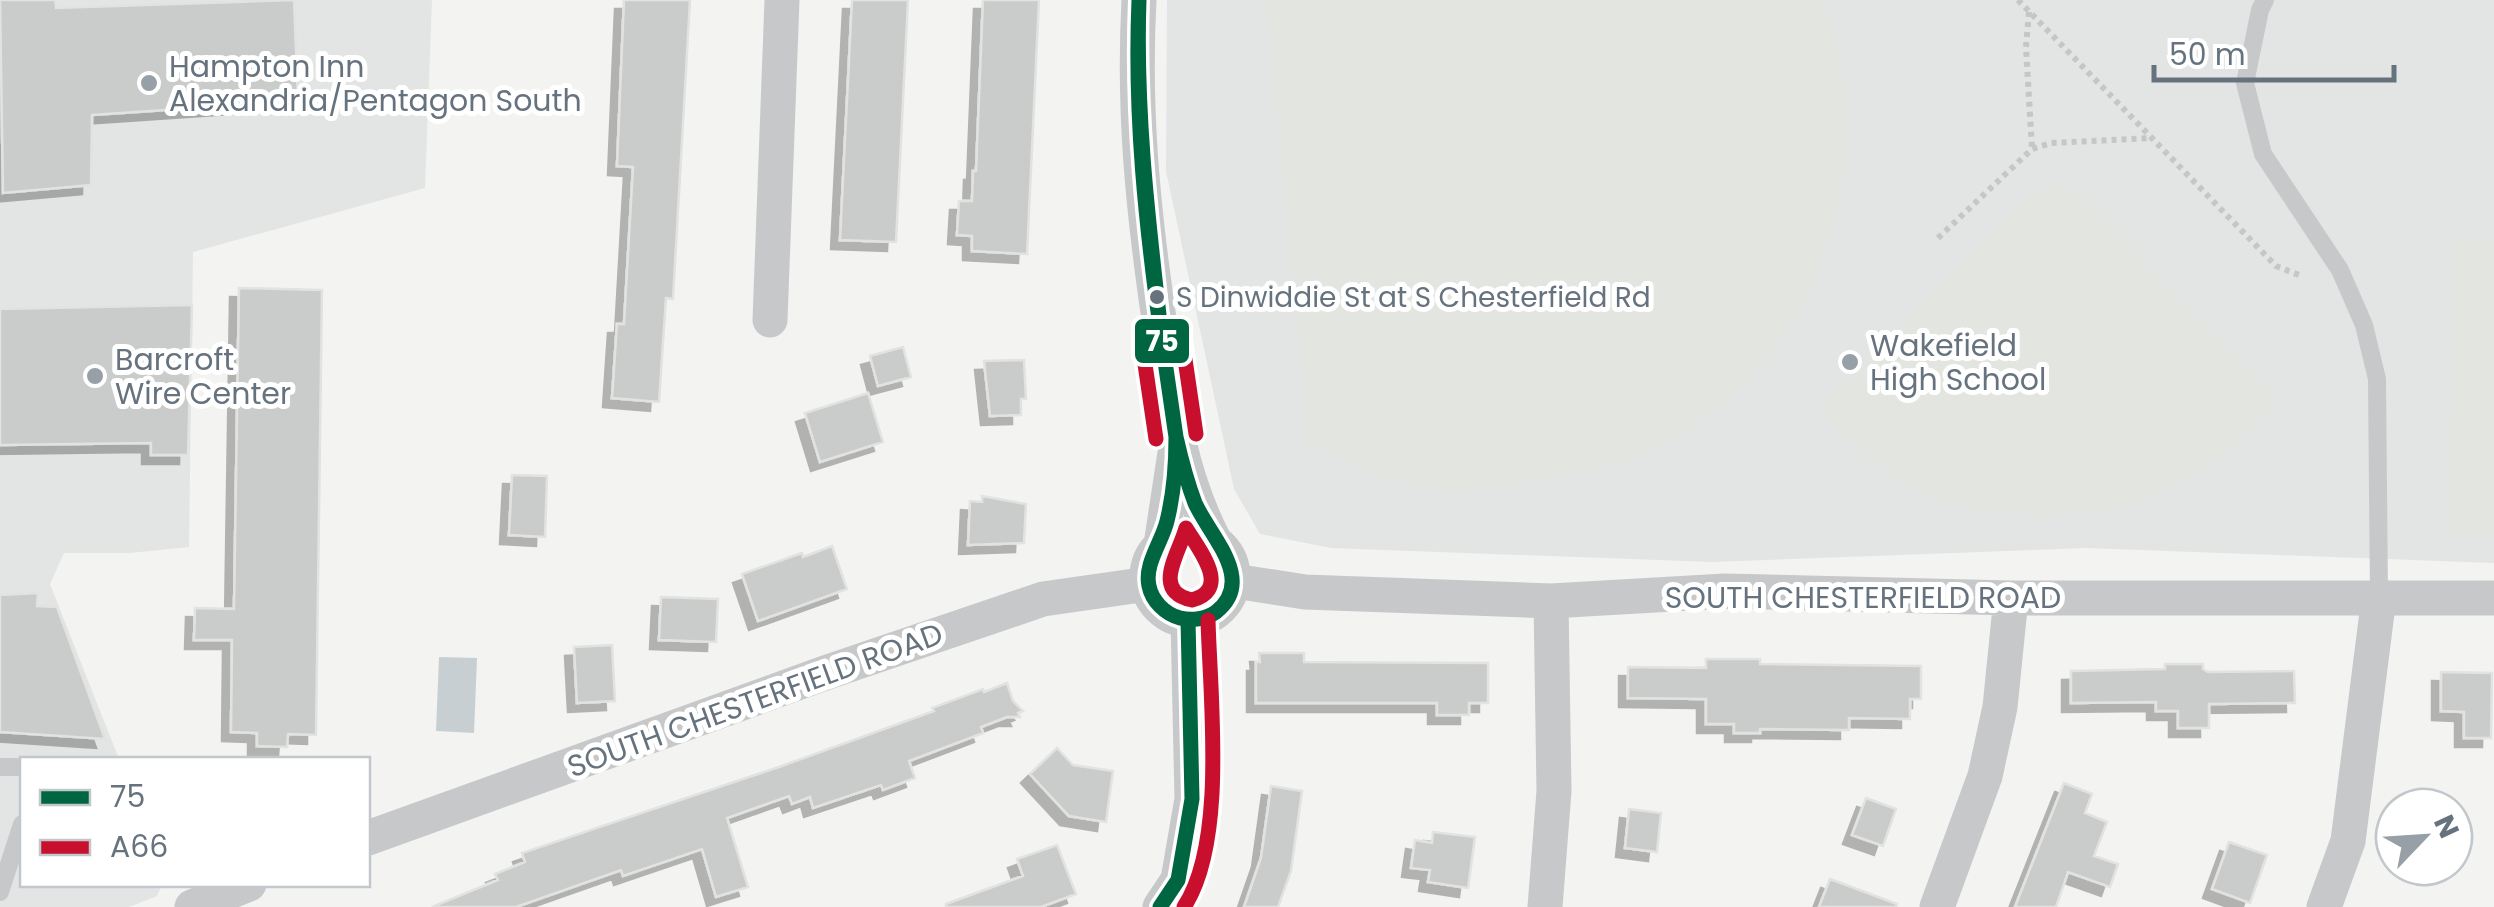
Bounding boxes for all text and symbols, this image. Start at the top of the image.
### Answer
scale bar [2154,20,2394,82]
text: 50 m [2169,33,2246,76]
place label: Hampton Inn Alexandria/Pentagon South [169,45,582,122]
marker: Hampton Inn Alexandria/Pentagon South [138,72,160,94]
place label: S Dinwiddie St at S Chesterfield Rd [1176,278,1651,317]
marker: S Dinwiddie St at S Chesterfield Rd [1147,287,1167,307]
line badge: 75 [1133,317,1191,365]
text: 75 [1145,322,1179,361]
place label: Wakefield High School [1870,324,2046,401]
place label: Barcroft Wire Center [115,338,291,415]
marker: Wakefield High School [1839,351,1861,373]
marker: Barcroft Wire Center [84,365,106,387]
street label: SOUTH CHESTERFIELD ROAD [1665,576,2061,619]
street label: SOUTH CHESTERFIELD ROAD [561,612,949,788]
legend [20,757,370,887]
text: 75 [110,775,145,818]
north arrow [2374,787,2474,887]
text: N [2424,809,2468,844]
text: A66 [110,825,168,868]

